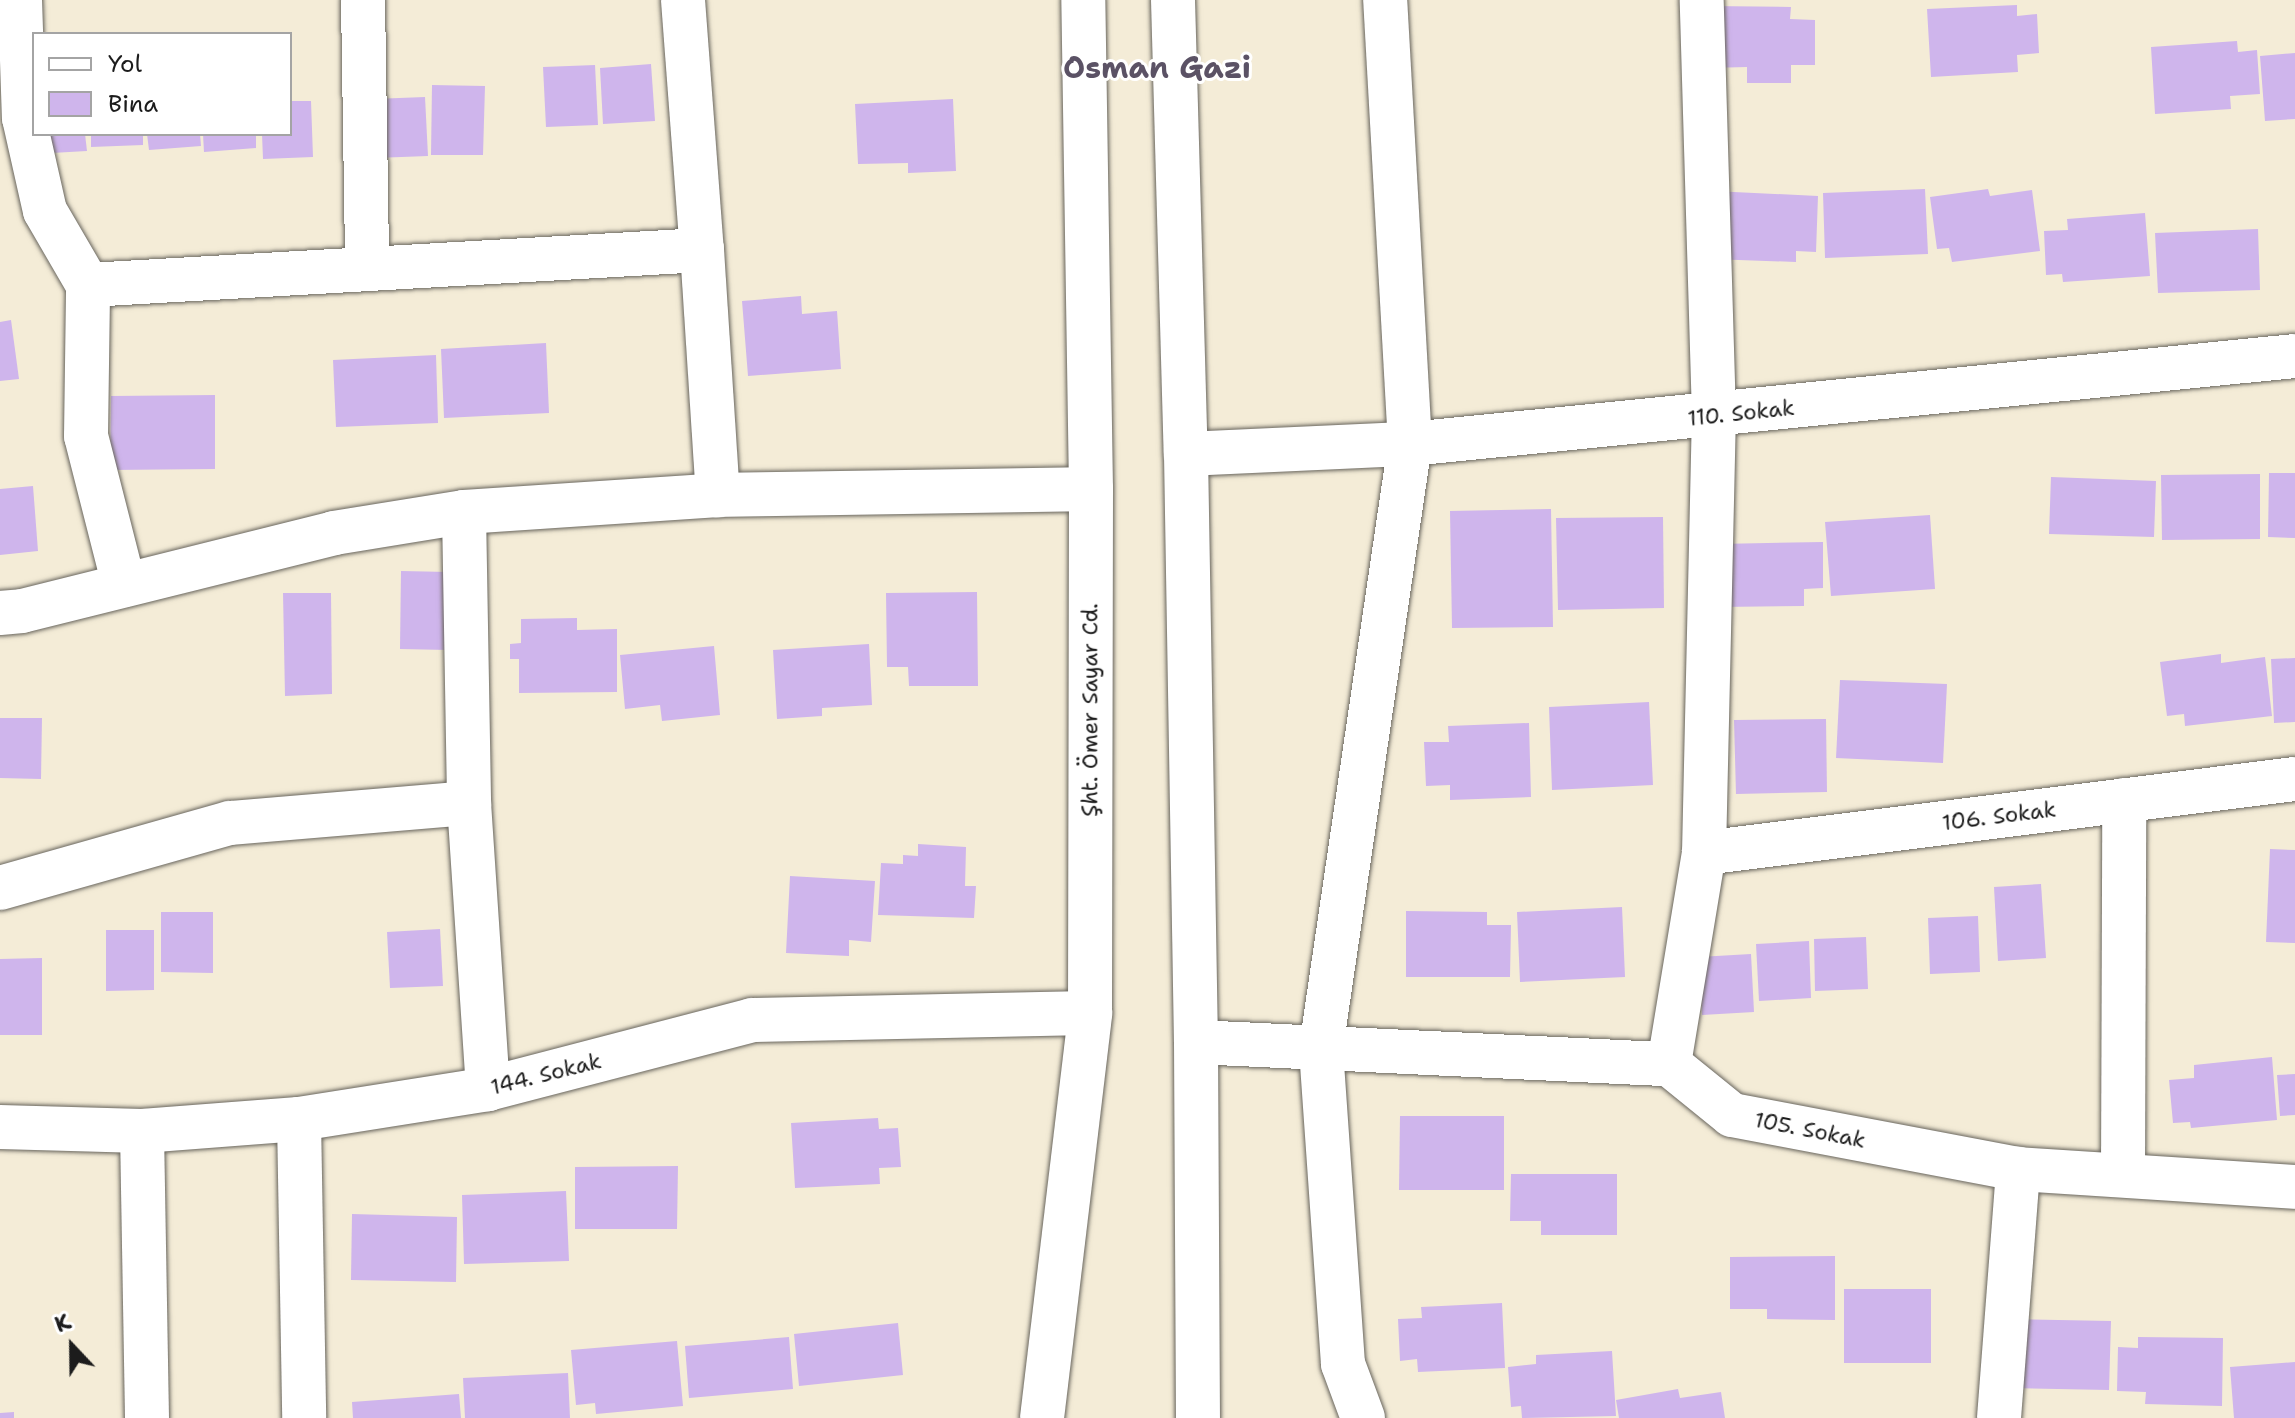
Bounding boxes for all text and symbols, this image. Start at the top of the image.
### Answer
legend [32,32,292,136]
text: Yol [108,48,142,80]
district label: Osman Gazi [1063,50,1251,86]
text: Bina [108,88,158,120]
street label: 110. Sokak [1686,394,1796,432]
street label: Şht. Ömer Sayar Cd. [1077,603,1103,817]
street label: 106. Sokak [1941,796,2057,836]
street label: 144. Sokak [488,1047,604,1101]
street label: 105. Sokak [1752,1106,1868,1154]
north arrow [32,1306,112,1386]
text: K [50,1307,75,1340]

